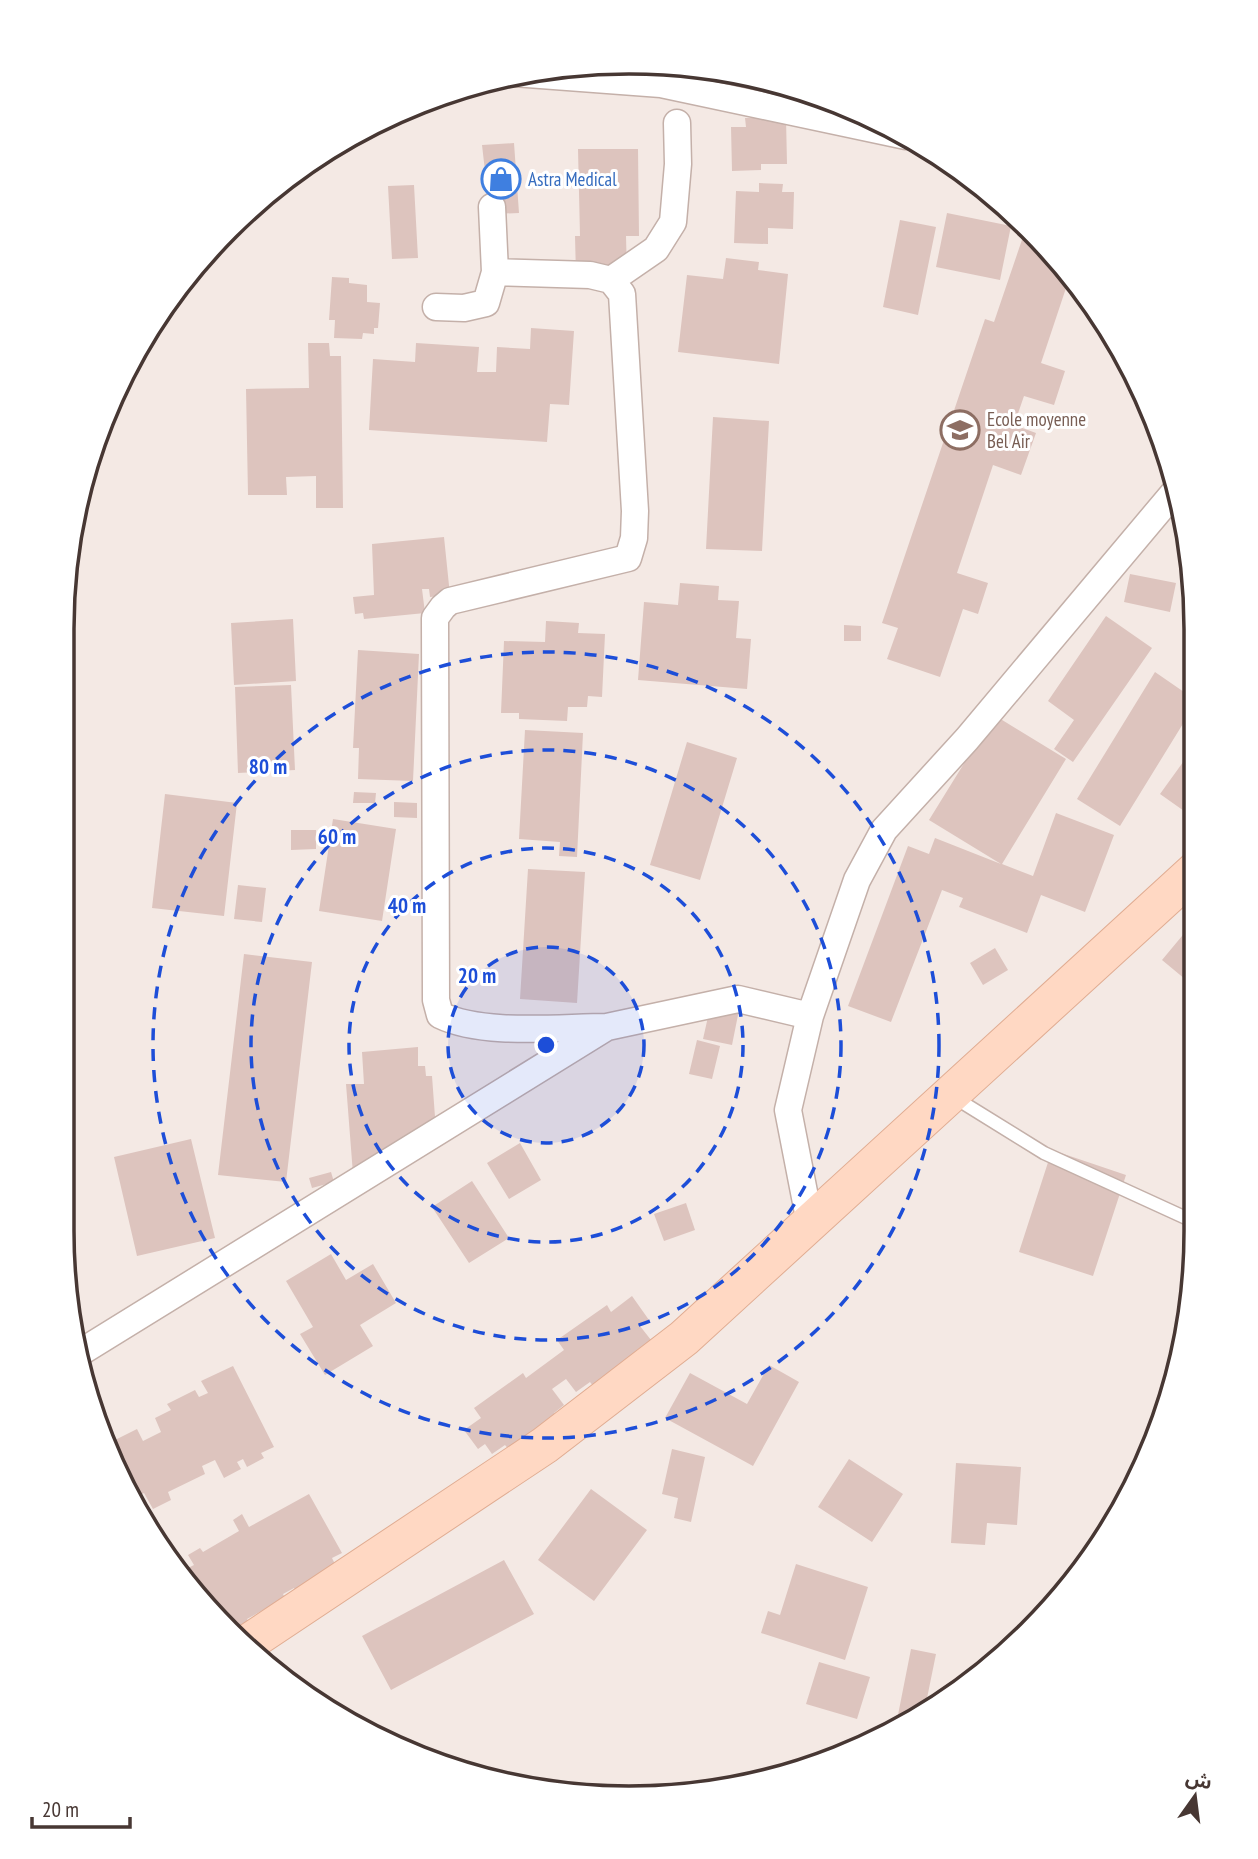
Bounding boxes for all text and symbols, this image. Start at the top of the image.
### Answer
shop icon: Astra Medical [480,158,522,200]
place label: Astra Medical [528,167,617,191]
place label: Ecole moyenne Bel Air [987,407,1086,453]
school or university icon: Ecole moyenne Bel Air [939,409,981,451]
text: 80 m [249,753,287,780]
text: 60 m [318,823,356,850]
text: 40 m [388,892,426,919]
text: 20 m [458,962,496,989]
centre of rings [534,1033,558,1057]
north arrow [1160,1761,1230,1831]
text: ش [1184,1765,1215,1794]
scale bar [32,1786,130,1830]
text: 20 m [42,1796,79,1823]

